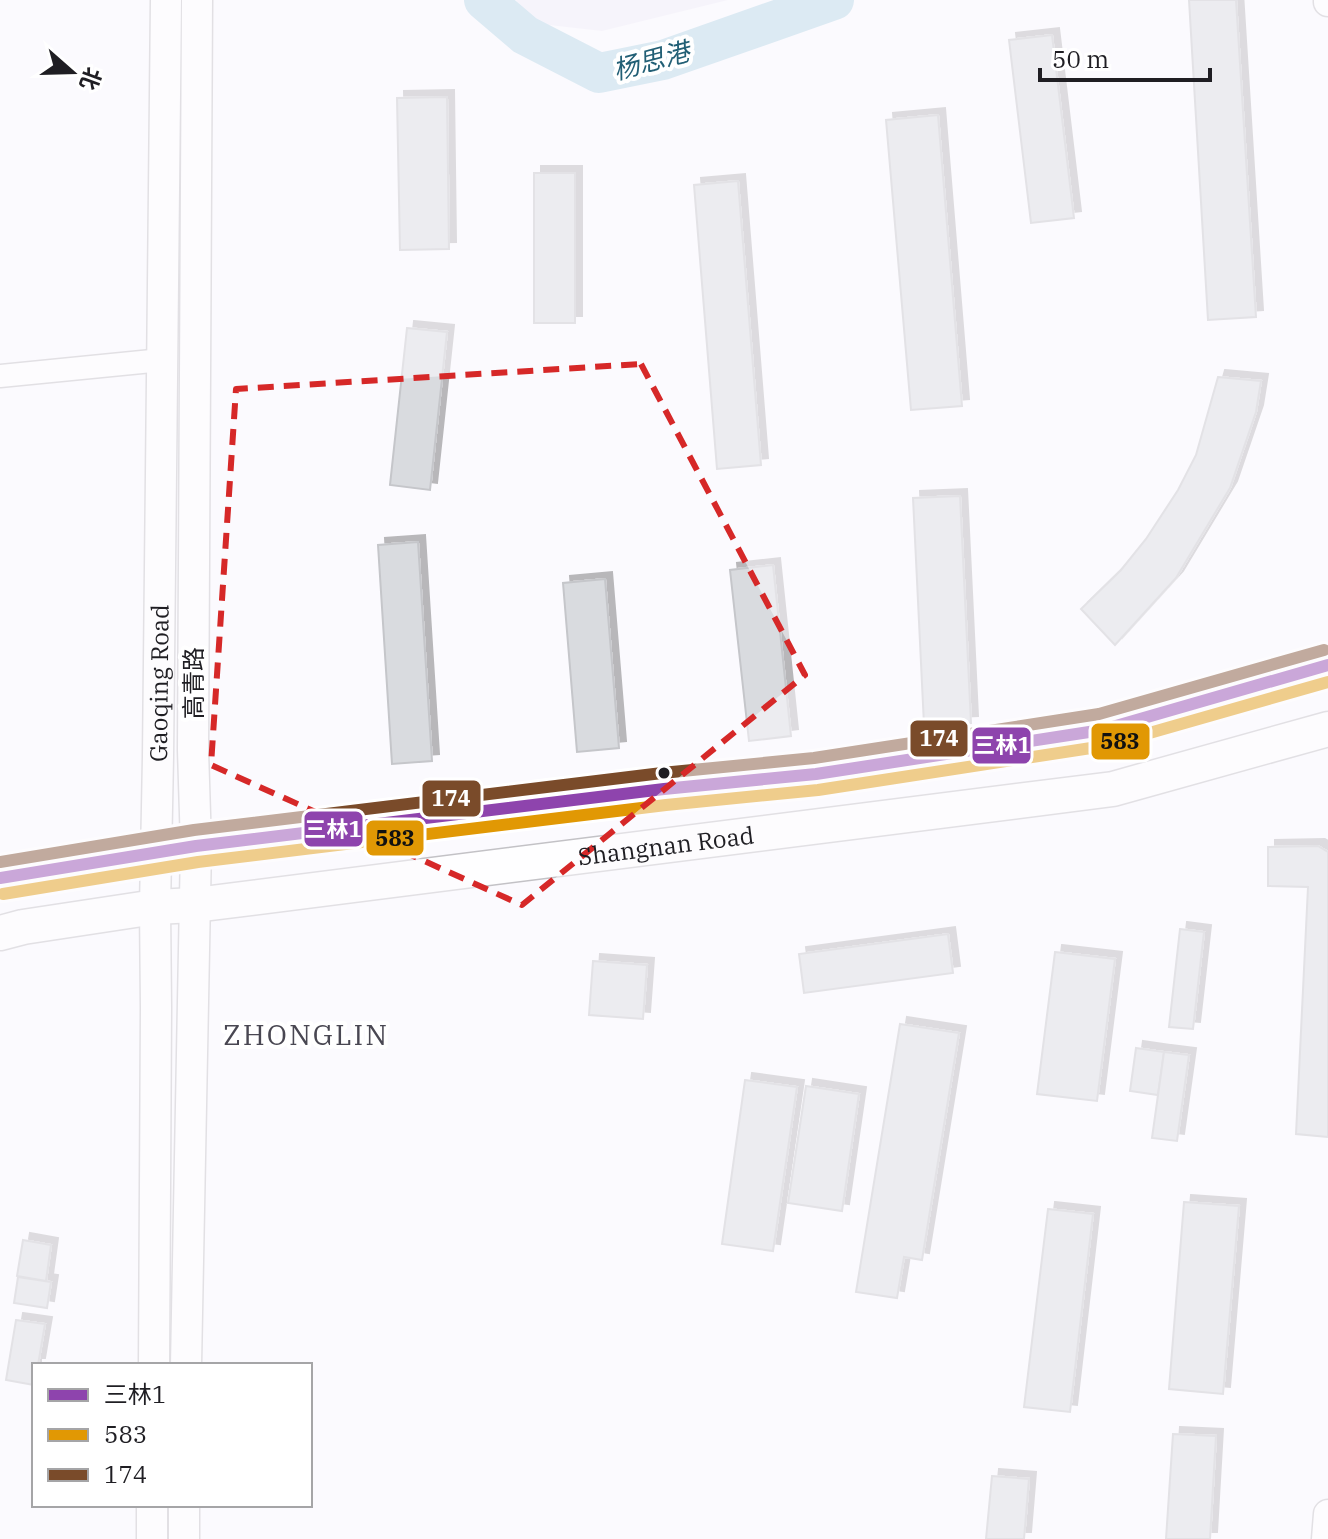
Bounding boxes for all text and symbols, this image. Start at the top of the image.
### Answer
north arrow [32,32,112,112]
water label: 杨思港 [609,32,697,87]
scale bar [1040,32,1210,82]
text: 50 m [1052,43,1109,75]
text: 北 [74,64,109,94]
street label: Gaoqing Road [142,604,176,762]
street label: 高青路 [177,647,209,719]
line badge: 174 [909,719,969,758]
line badge: 583 [1090,722,1151,761]
text: 174 [919,723,959,752]
line badge: 三林1 [971,726,1032,765]
text: 583 [1100,726,1140,755]
text: 三林1 [973,730,1031,759]
unlabelled marker [656,765,672,781]
line badge: 174 [421,779,482,818]
text: 174 [431,783,471,812]
line badge: 三林1 [303,810,364,848]
text: 三林1 [304,814,362,843]
line badge: 583 [365,819,425,857]
street label: Shangnan Road [576,819,756,872]
text: 583 [375,823,415,852]
district label: ZHONGLIN [223,1016,389,1053]
legend [32,1363,312,1507]
text: 三林1 [104,1378,166,1410]
text: 583 [104,1418,147,1450]
text: 174 [104,1458,147,1490]

